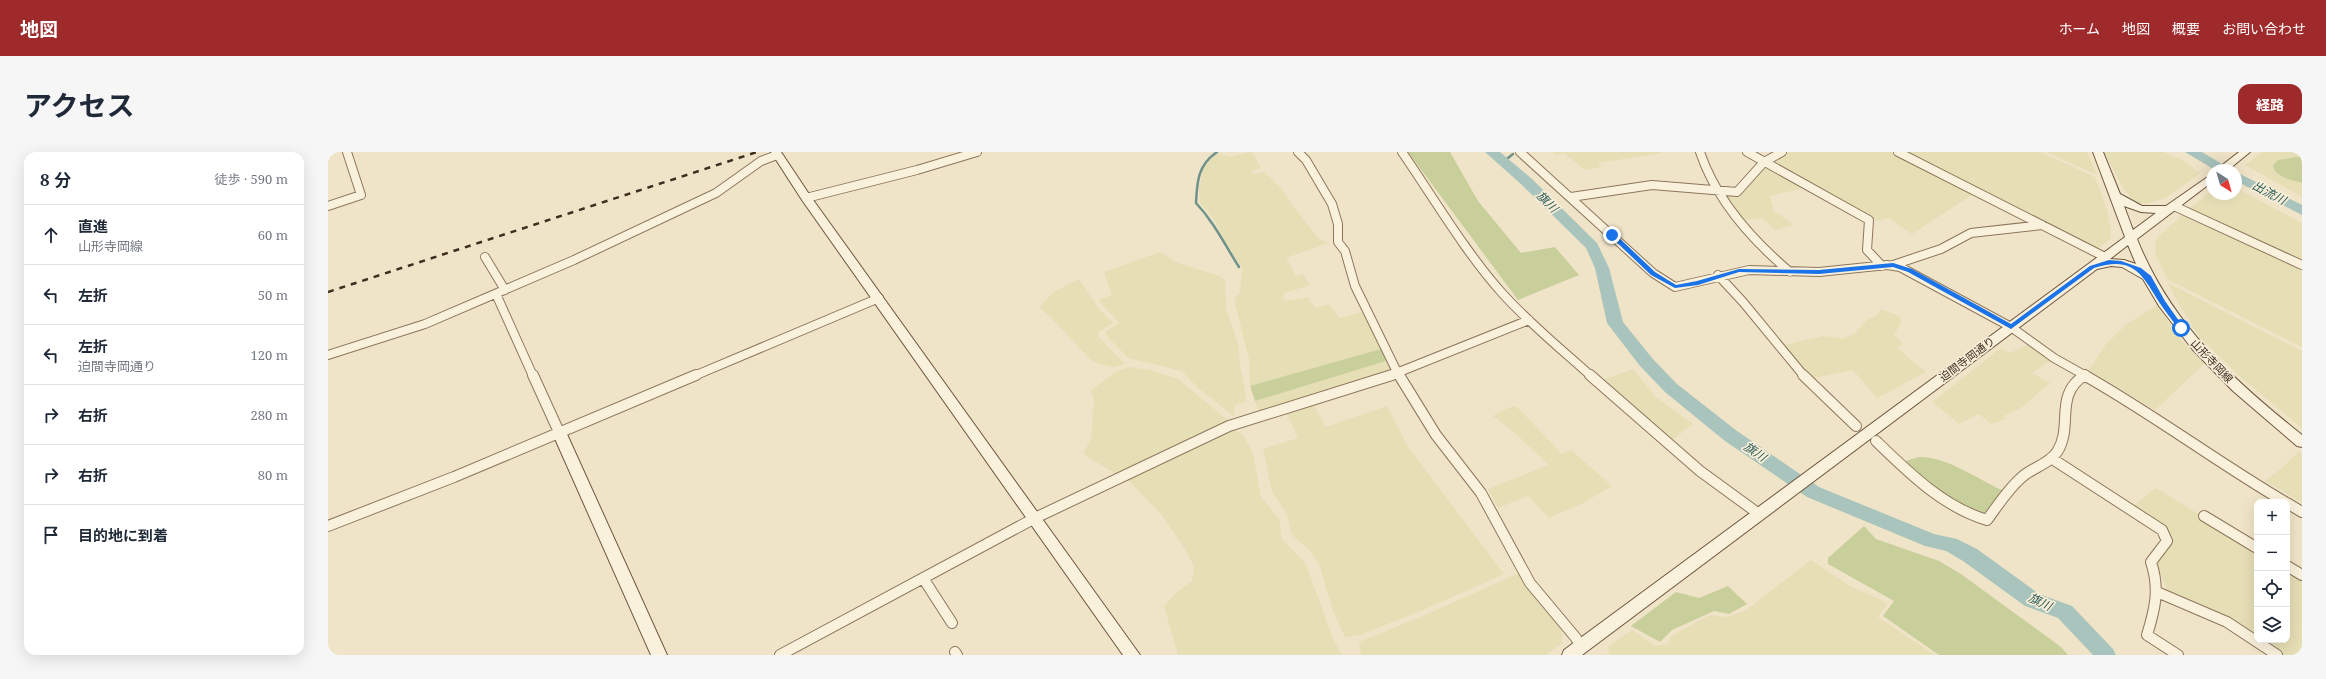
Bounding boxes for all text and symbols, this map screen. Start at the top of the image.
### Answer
text: 地図 [20,16,58,42]
text: ホーム [2058,19,2100,38]
text: 地図 [2122,19,2150,38]
text: 概要 [2172,19,2200,38]
text: お問い合わせ [2222,19,2306,38]
button: 経路 [2238,84,2302,124]
text: アクセス [24,86,135,124]
north arrow [2206,164,2242,200]
text: 8 分 [40,168,71,191]
text: 徒歩 · 590 m [215,170,288,188]
water label: 出流川 [2249,177,2291,209]
water label: 旗川 [1533,187,1563,218]
text: 直進 [78,216,108,236]
icon: ahead [40,224,62,246]
text: 60 m [258,226,288,244]
route end [1603,226,1621,244]
text: 山形寺岡線 [78,237,143,255]
icon: left [40,284,62,306]
text: 左折 [78,285,108,305]
text: 50 m [258,286,288,304]
route start [2172,319,2190,337]
street label: 迫間寺岡通り [1936,333,1998,384]
text: 左折 [78,336,108,356]
street label: 山形寺岡線 [2188,336,2237,386]
icon: left [40,344,62,366]
text: 120 m [251,346,288,364]
text: 迫間寺岡通り [78,357,156,375]
icon: right [40,404,62,426]
text: 右折 [78,405,108,425]
text: 280 m [251,406,288,424]
water label: 旗川 [1741,438,1772,466]
icon: right [40,464,62,486]
text: 右折 [78,465,108,485]
text: 80 m [258,466,288,484]
map controls [2254,499,2290,643]
button: + [2254,499,2290,535]
icon: arrive [40,524,62,546]
text: 目的地に到着 [78,525,168,545]
button: − [2254,535,2290,571]
button: locate [2254,571,2290,607]
water label: 旗川 [2026,589,2056,615]
button: layers [2254,607,2290,643]

